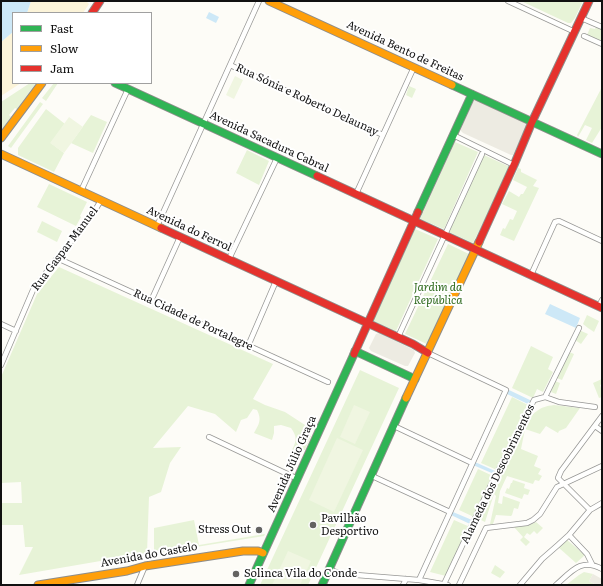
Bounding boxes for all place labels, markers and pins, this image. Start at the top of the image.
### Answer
place label: Pavilhão Desportivo [321,512,379,538]
marker: Pavilhão Desportivo [308,520,318,530]
place label: Stress Out [198,523,251,537]
marker: Stress Out [254,525,264,535]
place label: Solinca Vila do Conde [244,567,357,581]
marker: Solinca Vila do Conde [231,569,241,579]

